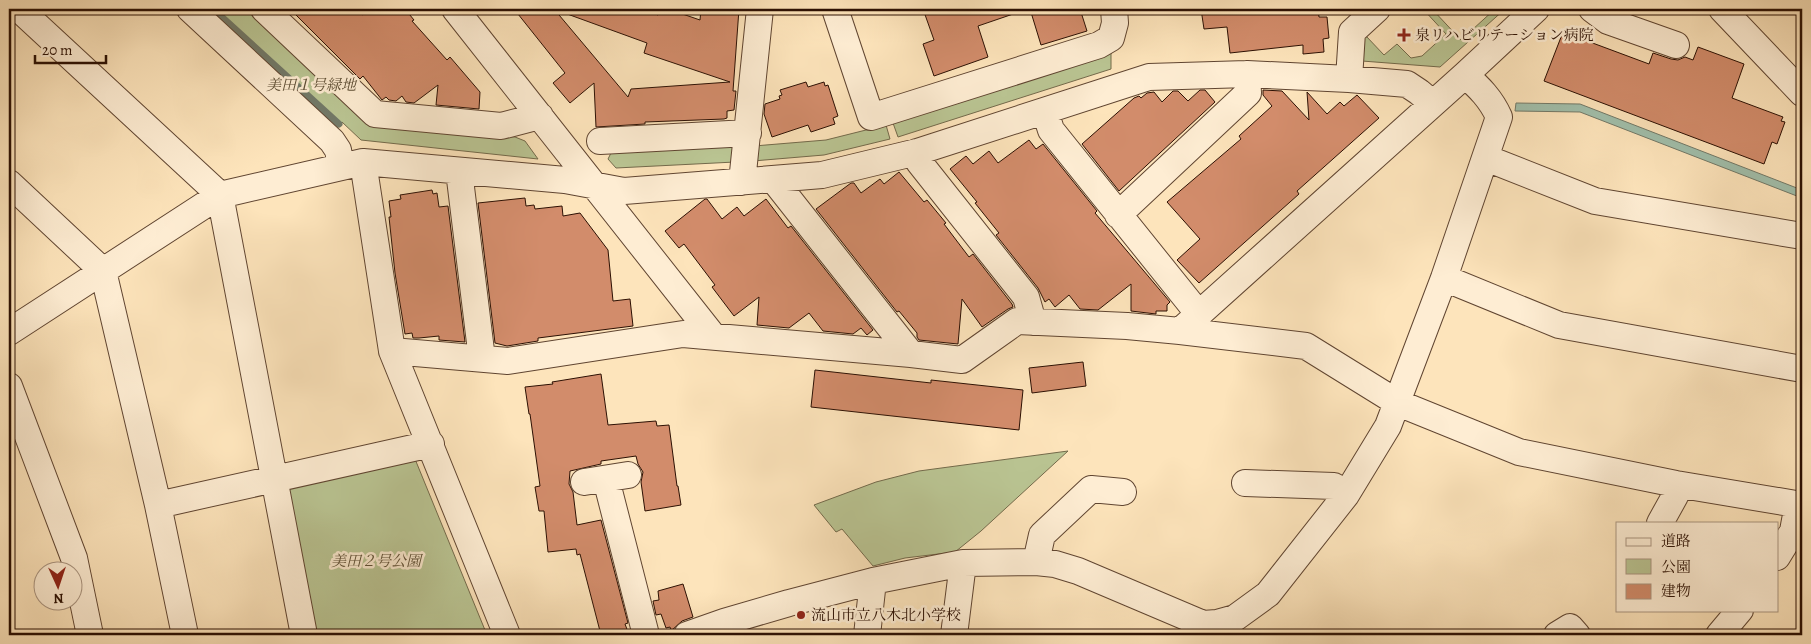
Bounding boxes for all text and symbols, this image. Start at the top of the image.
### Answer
place label: 泉リハビリテーション病院 [1415,25,1594,45]
marker: 泉リハビリテーション病院 [1397,28,1411,42]
scale bar [35,32,106,64]
text: 20 m [42,40,73,60]
park label: 美田１号緑地 [266,75,358,95]
legend [1616,522,1778,612]
text: 道路 [1661,531,1691,551]
park label: 美田２号公園 [331,551,424,571]
text: 公園 [1661,557,1691,577]
north arrow [32,562,82,612]
text: 建物 [1661,581,1691,601]
text: N [53,589,64,608]
place label: 流山市立八木北小学校 [811,605,961,625]
marker: 流山市立八木北小学校 [795,609,807,621]

